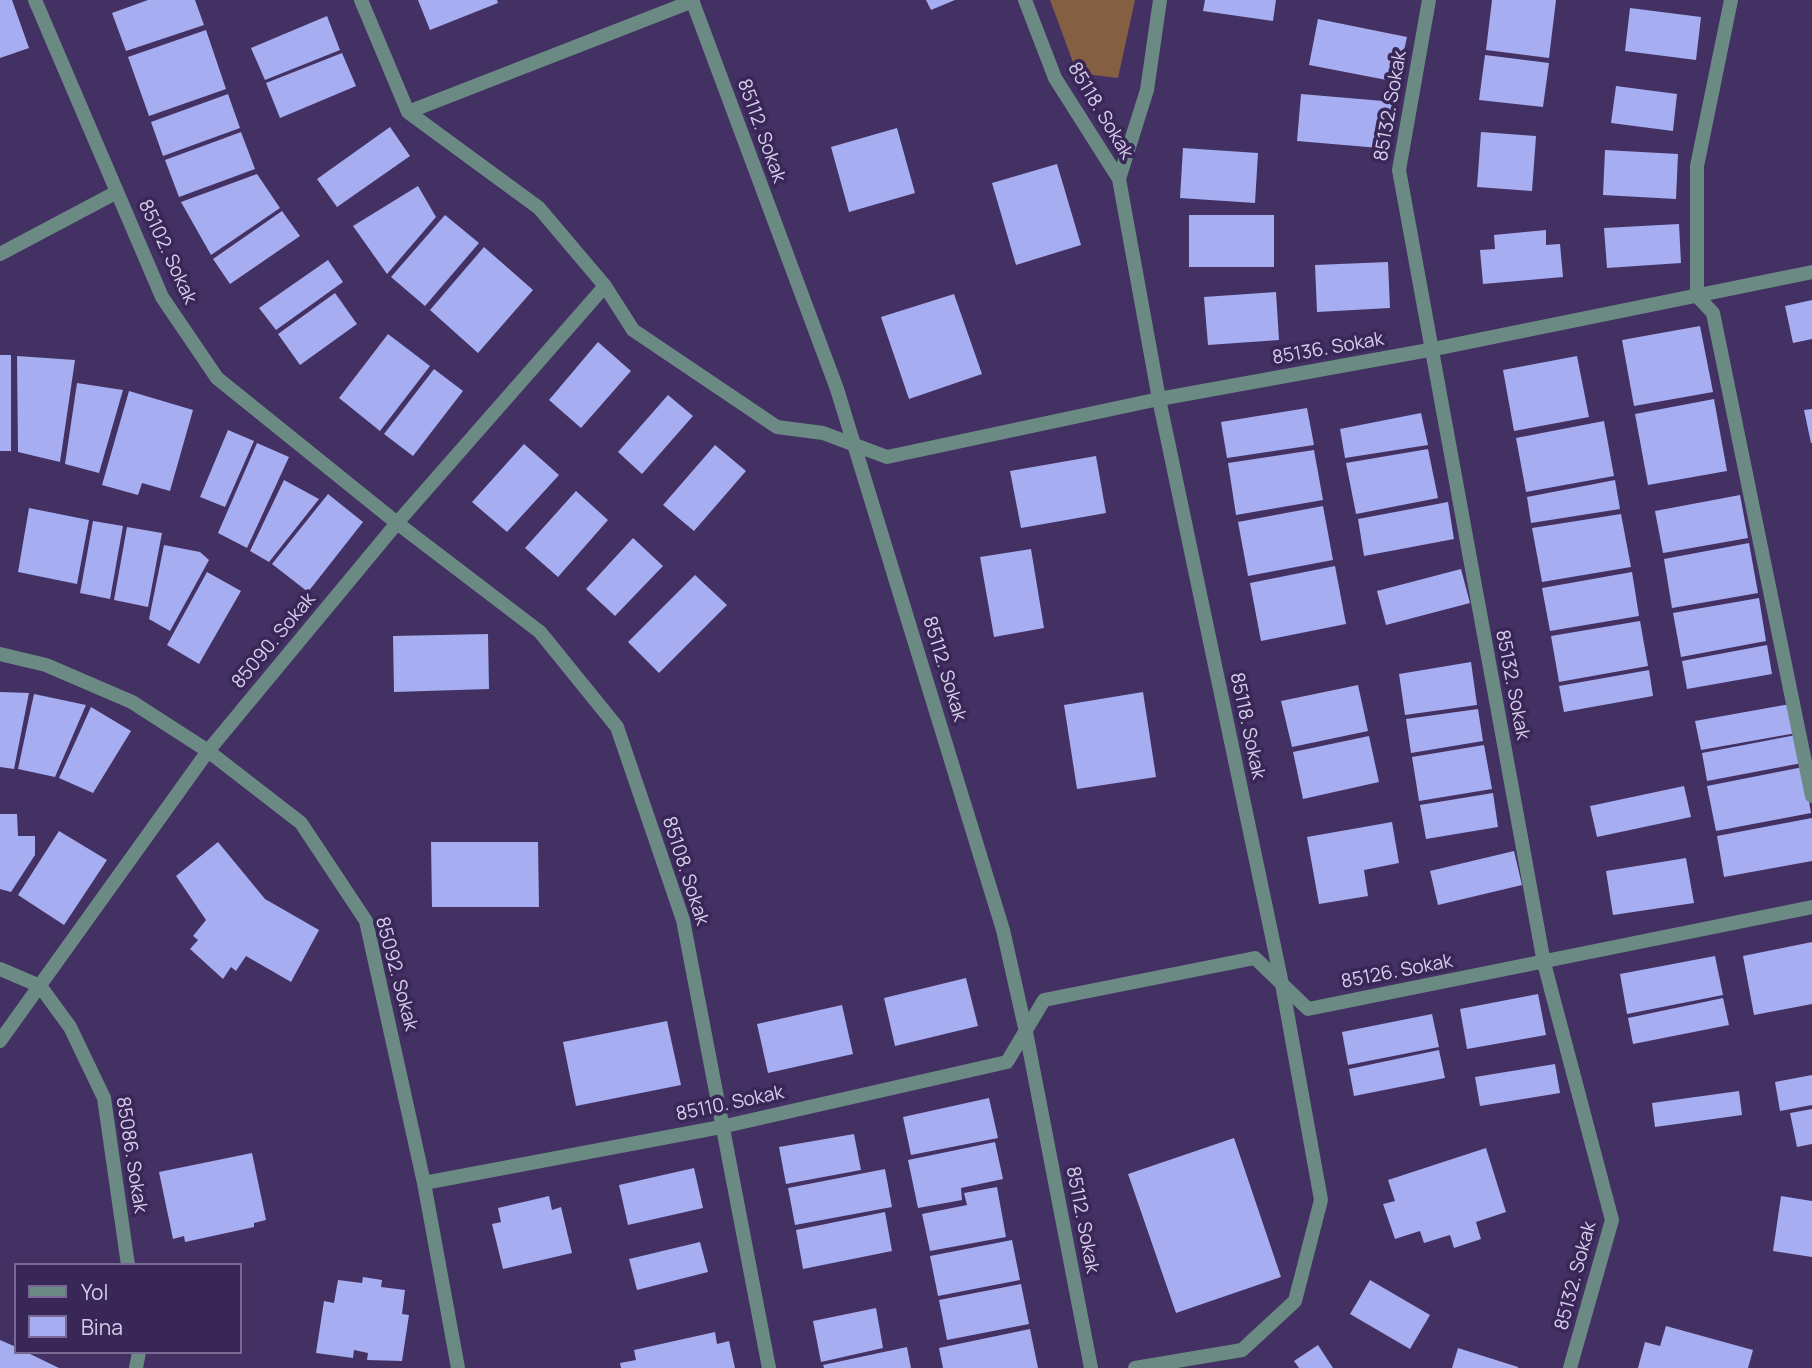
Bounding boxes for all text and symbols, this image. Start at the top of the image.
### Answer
street label: 85132. Sokak [1370,49,1412,163]
street label: 85118. Sokak [1062,58,1138,164]
street label: 85112. Sokak [732,76,790,186]
street label: 85102. Sokak [133,196,201,308]
street label: 85136. Sokak [1271,328,1385,370]
street label: 85090. Sokak [227,588,321,694]
street label: 85112. Sokak [917,614,971,724]
street label: 85132. Sokak [1490,628,1534,742]
street label: 85118. Sokak [1225,670,1269,782]
street label: 85108. Sokak [657,814,713,928]
street label: 85092. Sokak [370,914,422,1034]
street label: 85126. Sokak [1339,950,1455,994]
street label: 85110. Sokak [674,1081,786,1127]
street label: 85086. Sokak [111,1095,151,1215]
street label: 85112. Sokak [1060,1165,1104,1275]
street label: 85132. Sokak [1551,1219,1601,1333]
legend [14,1263,242,1354]
text: Yol [81,1278,108,1306]
text: Bina [81,1313,123,1341]

